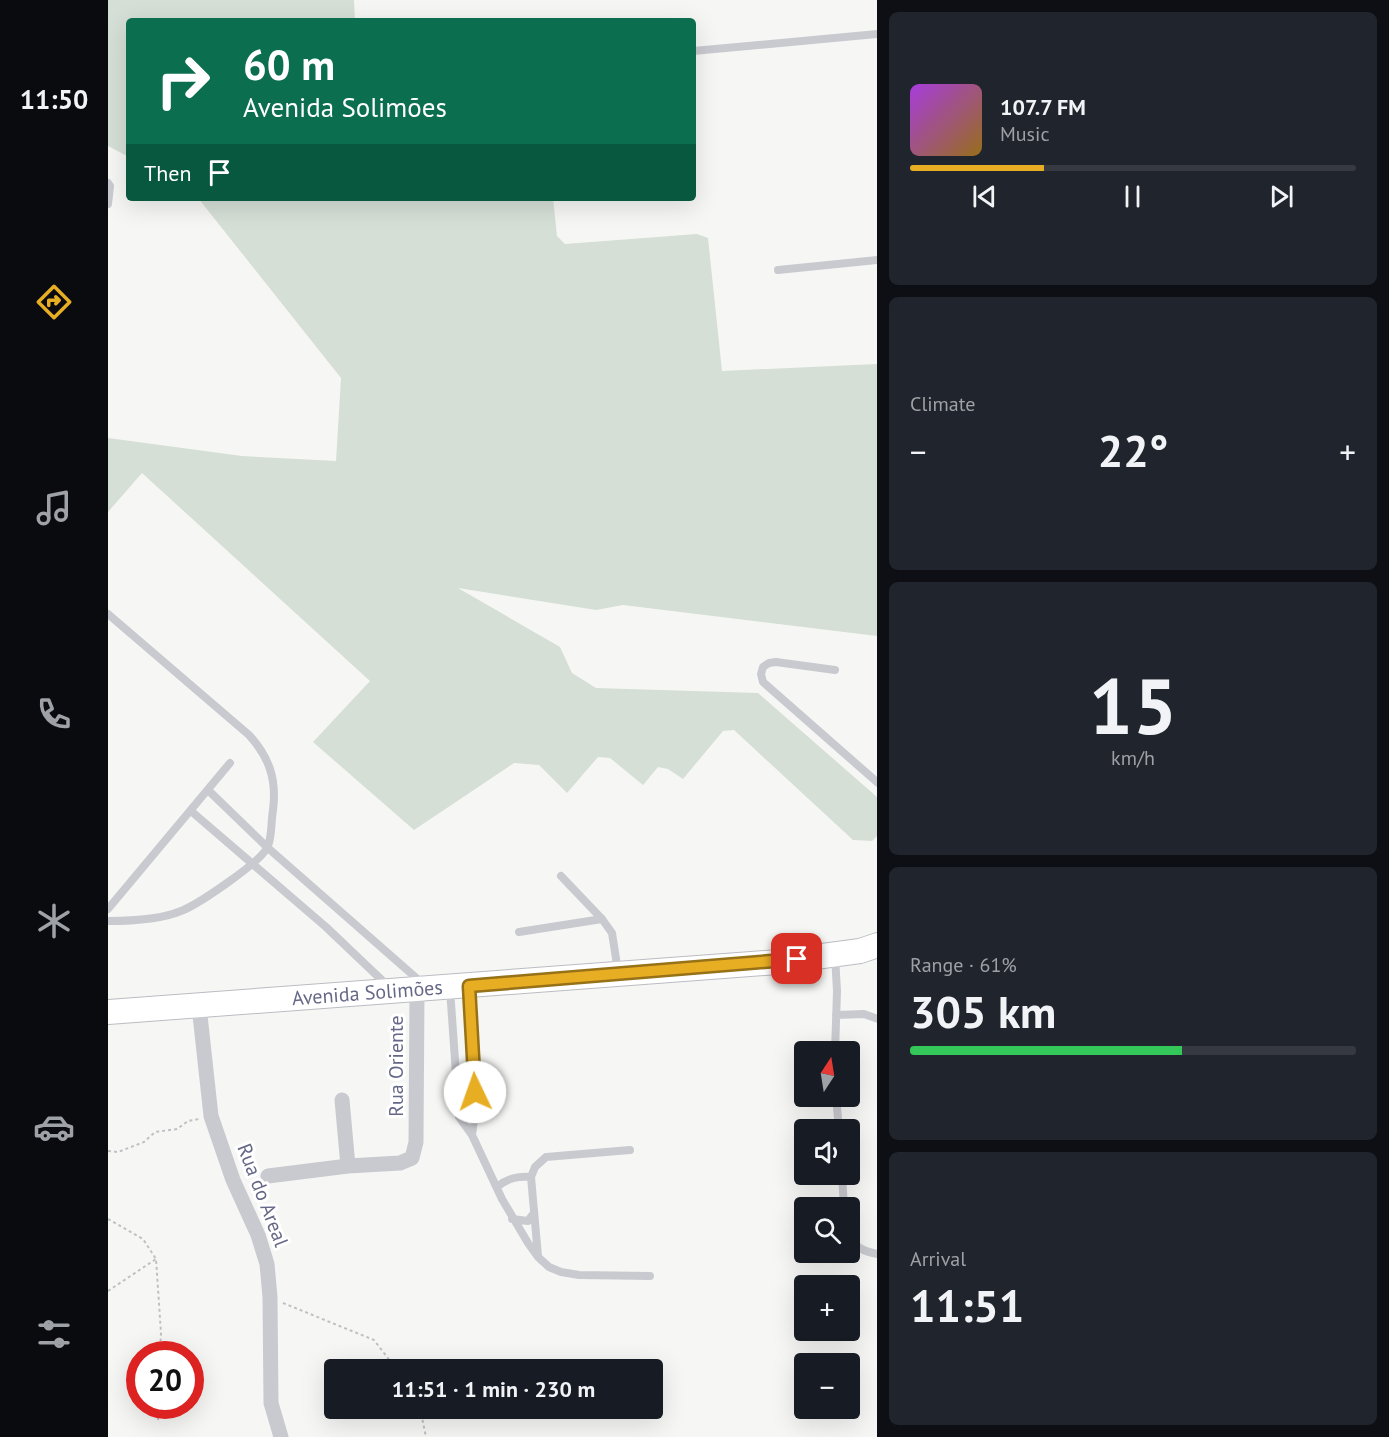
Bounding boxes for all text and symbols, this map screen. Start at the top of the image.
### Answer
text: 60 m [243,37,335,92]
icon: right [144,42,222,120]
text: 11:50 [20,82,88,116]
text: Avenida Solimões [243,90,447,124]
text: 107.7 FM [1000,93,1086,121]
text: Music [1000,121,1049,147]
icon: arrive [203,156,236,189]
text: Then [144,159,191,187]
icon: previous [968,180,1001,213]
icon: pause [1116,180,1149,213]
icon: next [1265,180,1298,213]
icon: directions [33,281,75,323]
text: Climate [910,391,976,417]
text: 22° [1098,421,1168,479]
text: − [910,430,927,473]
text: + [1339,430,1356,473]
icon: music [33,487,75,529]
text: 15 [1089,655,1177,756]
icon: phone [33,693,75,735]
text: km/h [1111,745,1155,771]
icon: climate [33,900,75,942]
pin [771,933,822,984]
icon: arrive [780,942,813,975]
text: Range · 61% [910,952,1017,978]
street label: Avenida Solimões [291,974,444,1011]
text: 305 km [910,982,1056,1040]
street label: Rua Oriente [383,1015,409,1117]
north arrow [794,1041,860,1107]
map controls [794,1041,860,1419]
position arrow [443,1060,507,1124]
icon: car [33,1106,75,1148]
button: sound [794,1119,860,1185]
street label: Rua do Areal [231,1140,295,1250]
button: search [794,1197,860,1263]
text: Arrival [910,1246,966,1272]
button: + [794,1275,860,1341]
text: 11:51 [910,1276,1024,1334]
icon: filters [33,1313,75,1355]
speed limit sign: 20 [126,1341,204,1419]
button: − [794,1353,860,1419]
text: 11:51 · 1 min · 230 m [392,1375,595,1403]

